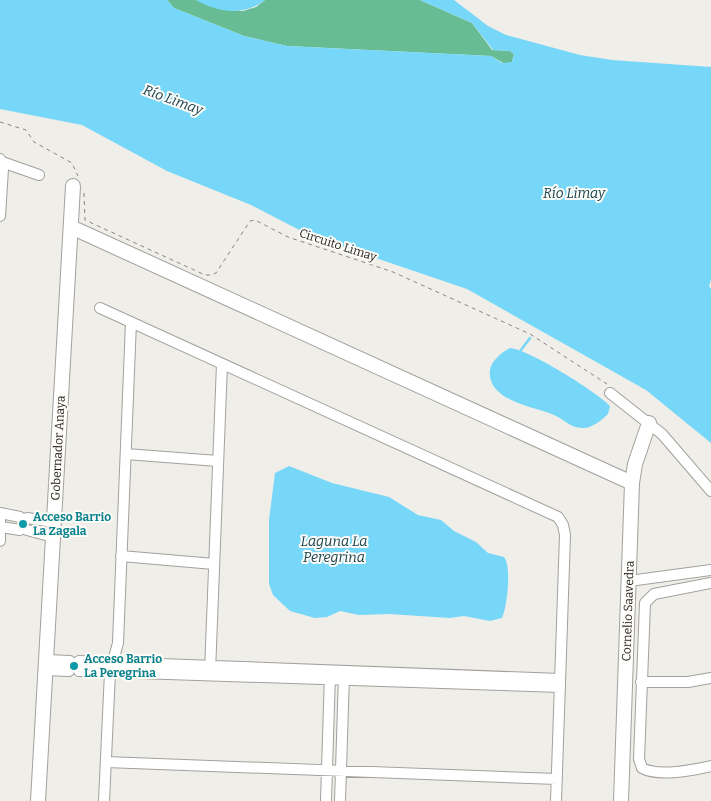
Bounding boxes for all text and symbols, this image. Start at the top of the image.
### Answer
water label: Río Limay [141,81,206,119]
water label: Río Limay [543,185,606,202]
street label: Circuito Limay [298,226,379,264]
street label: Gobernador Anaya [48,395,68,501]
place label: Acceso Barrio La Zagala [33,510,111,538]
marker: Acceso Barrio La Zagala [17,518,29,530]
water label: Laguna La Peregrina [301,533,367,566]
street label: Cornelio Saavedra [619,560,637,662]
place label: Acceso Barrio La Peregrina [84,652,162,680]
marker: Acceso Barrio La Peregrina [68,660,80,672]

